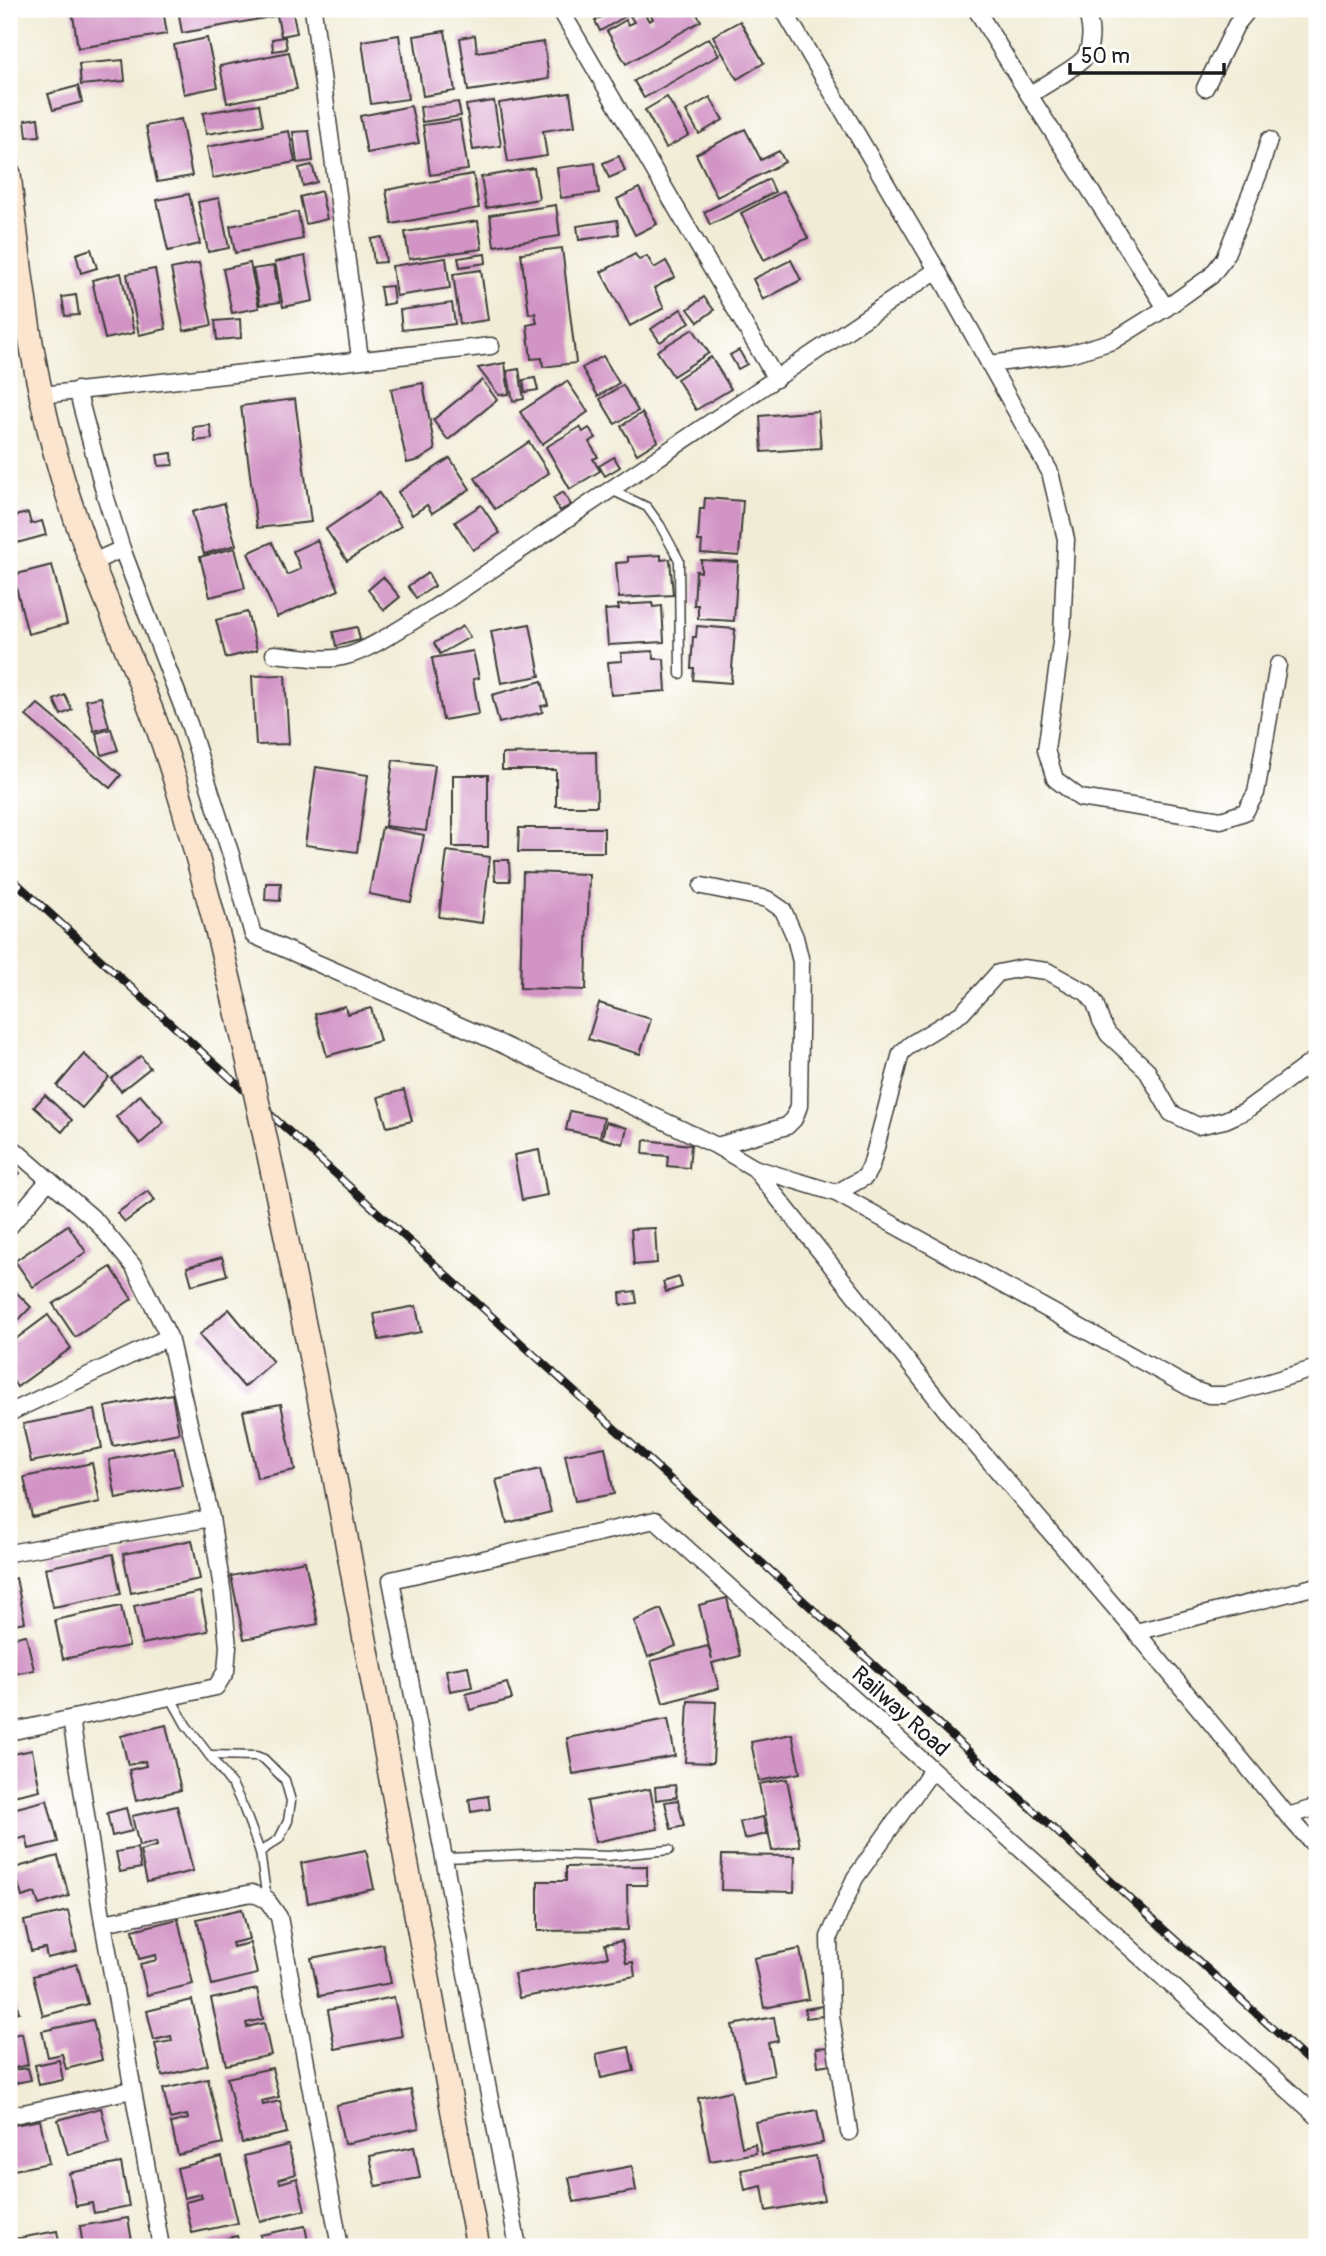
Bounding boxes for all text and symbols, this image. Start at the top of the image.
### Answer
scale bar [1070,32,1224,76]
text: 50 m [1081,43,1130,70]
street label: Railway Road [846,1660,956,1763]

